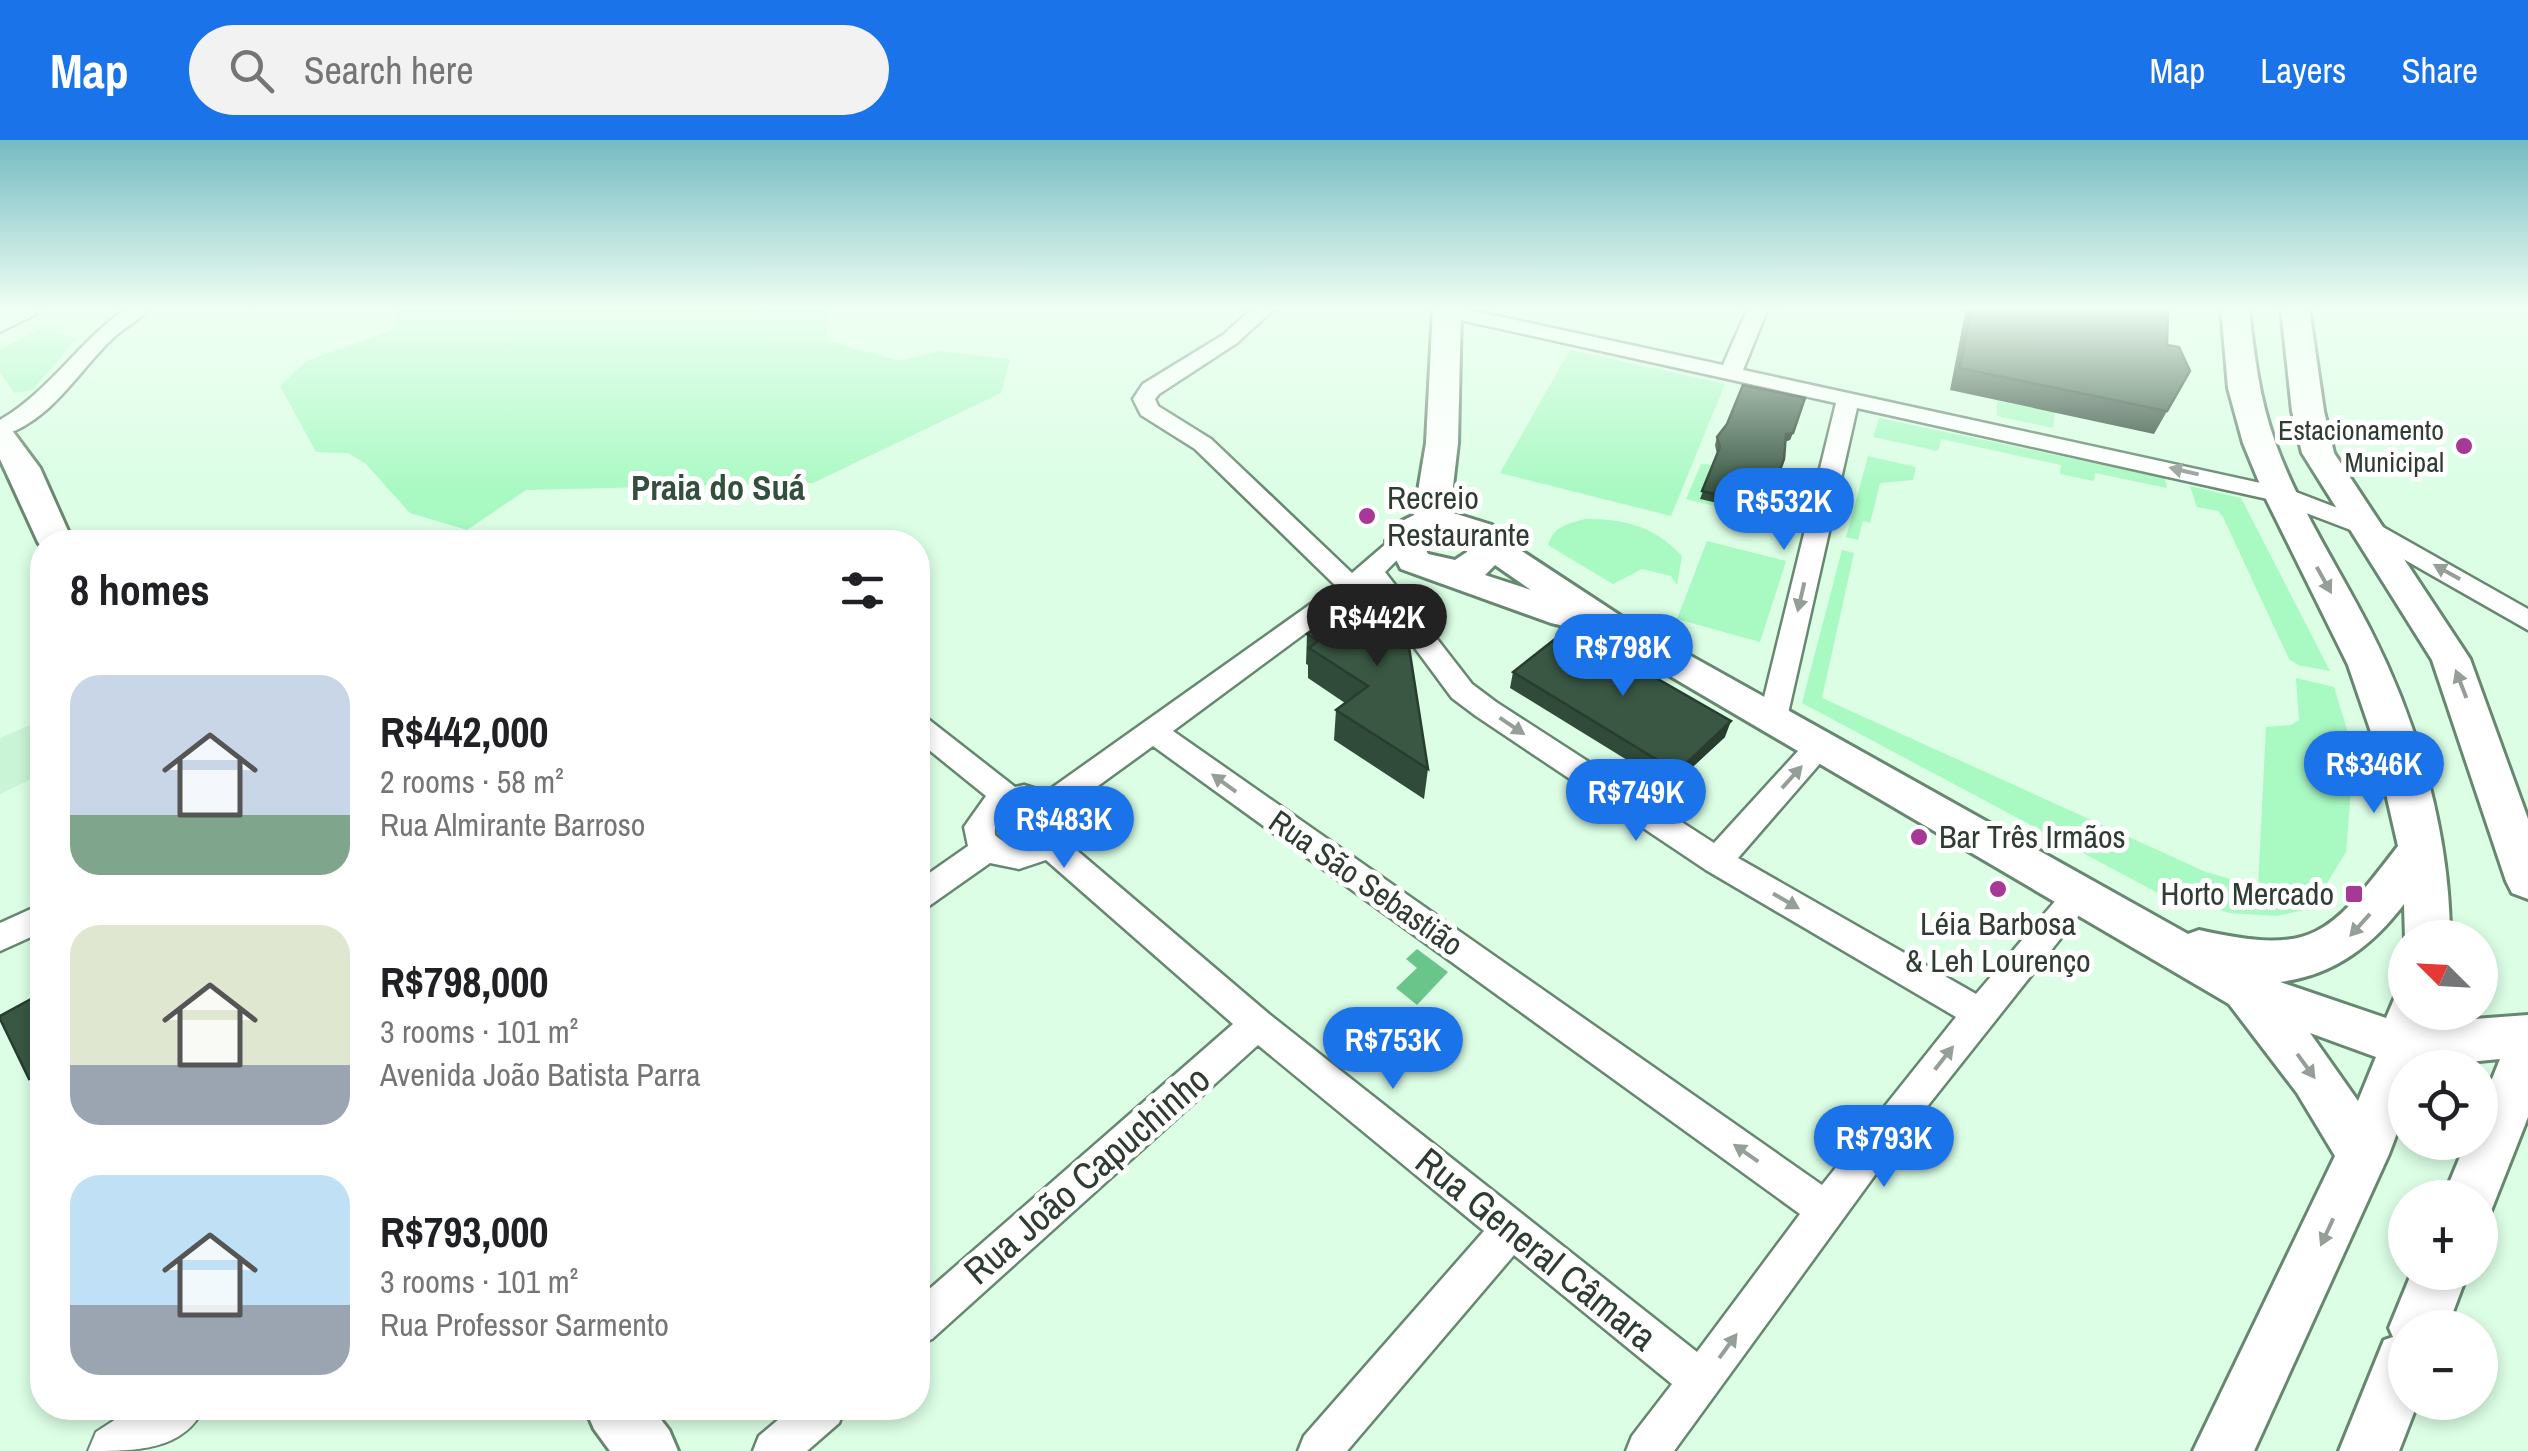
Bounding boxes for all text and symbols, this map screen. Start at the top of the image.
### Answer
search box [189,25,889,115]
text: Map [50,38,129,103]
icon: search [224,43,279,98]
text: Search here [304,45,473,96]
text: Map [2149,47,2205,94]
text: Layers [2260,47,2346,94]
text: Share [2401,47,2478,94]
place label: Estacionamento Municipal [2278,411,2444,481]
marker: Estacionamento Municipal [2453,435,2475,457]
one-way arrow [2168,463,2199,479]
district label: Praia do Suá [631,464,805,511]
pin: R$532K [1703,468,1865,553]
place label: Recreio Restaurante [1387,476,1530,556]
text: R$532K [1736,479,1832,522]
marker: Recreio Restaurante [1356,505,1378,527]
text: 8 homes [70,562,210,618]
icon: filters [835,563,890,618]
one-way arrow [2433,564,2462,581]
one-way arrow [2315,566,2332,595]
one-way arrow [1793,582,1809,613]
pin: R$442K [1296,584,1458,669]
text: R$442K [1329,595,1425,638]
pin: R$798K [1542,614,1704,699]
text: R$798K [1575,625,1671,668]
one-way arrow [2453,669,2468,699]
text: R$442,000 [380,704,549,760]
icon: home [150,715,270,835]
one-way arrow [1498,716,1525,735]
pin: R$346K [2293,731,2455,816]
text: R$346K [2326,742,2422,785]
pin: R$749K [1555,759,1717,844]
text: 2 rooms · 58 m² [380,760,564,803]
one-way arrow [1780,765,1802,790]
text: R$749K [1588,770,1684,813]
one-way arrow [1211,774,1238,793]
pin: R$483K [983,786,1145,871]
text: R$483K [1016,797,1112,840]
street label: Rua São Sebastião [1261,800,1472,965]
text: Rua Almirante Barroso [380,803,645,846]
place label: Bar Três Irmãos [1939,815,2126,858]
marker: Bar Três Irmãos [1908,826,1930,848]
place label: Horto Mercado [2160,872,2334,915]
marker: Léia Barbosa & Leh Lourenço [1987,878,2009,900]
marker: Horto Mercado [2343,883,2365,905]
one-way arrow [1772,892,1800,909]
place label: Léia Barbosa & Leh Lourenço [1905,902,2091,982]
one-way arrow [2349,912,2371,937]
north arrow [2388,920,2498,1030]
map controls [2388,920,2498,1420]
text: R$798,000 [380,954,549,1010]
icon: home [150,965,270,1085]
pin: R$753K [1312,1007,1474,1092]
text: 3 rooms · 101 m² [380,1010,578,1053]
text: R$753K [1345,1018,1441,1061]
one-way arrow [1933,1046,1954,1071]
button: locate [2388,1050,2498,1160]
text: Avenida João Batista Parra [380,1053,700,1096]
one-way arrow [2296,1053,2316,1079]
street label: Rua João Capuchinho [953,1054,1220,1296]
pin: R$793K [1803,1105,1965,1190]
text: R$793K [1836,1116,1932,1159]
street label: Rua General Câmara [1405,1136,1667,1362]
one-way arrow [1733,1144,1759,1163]
button: + [2388,1180,2498,1290]
text: R$793,000 [380,1204,549,1260]
icon: home [150,1215,270,1335]
one-way arrow [2318,1218,2335,1247]
text: 3 rooms · 101 m² [380,1260,578,1303]
text: Rua Professor Sarmento [380,1303,669,1346]
button: − [2388,1310,2498,1420]
one-way arrow [1717,1333,1737,1359]

